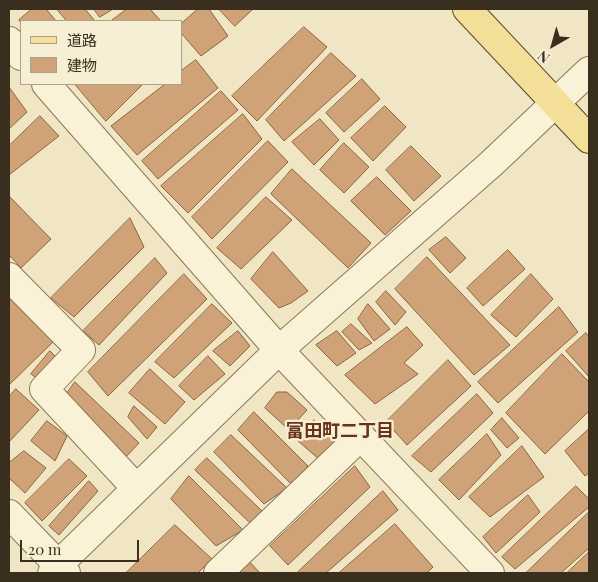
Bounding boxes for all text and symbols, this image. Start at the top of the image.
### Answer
legend [20,20,182,85]
north arrow [528,20,578,70]
text: 道路 [67,30,97,50]
text: N [534,47,553,68]
text: 建物 [67,55,97,75]
district label: 富田町二丁目 [286,420,394,442]
scale bar [22,530,141,562]
text: 20 m [28,539,61,559]

